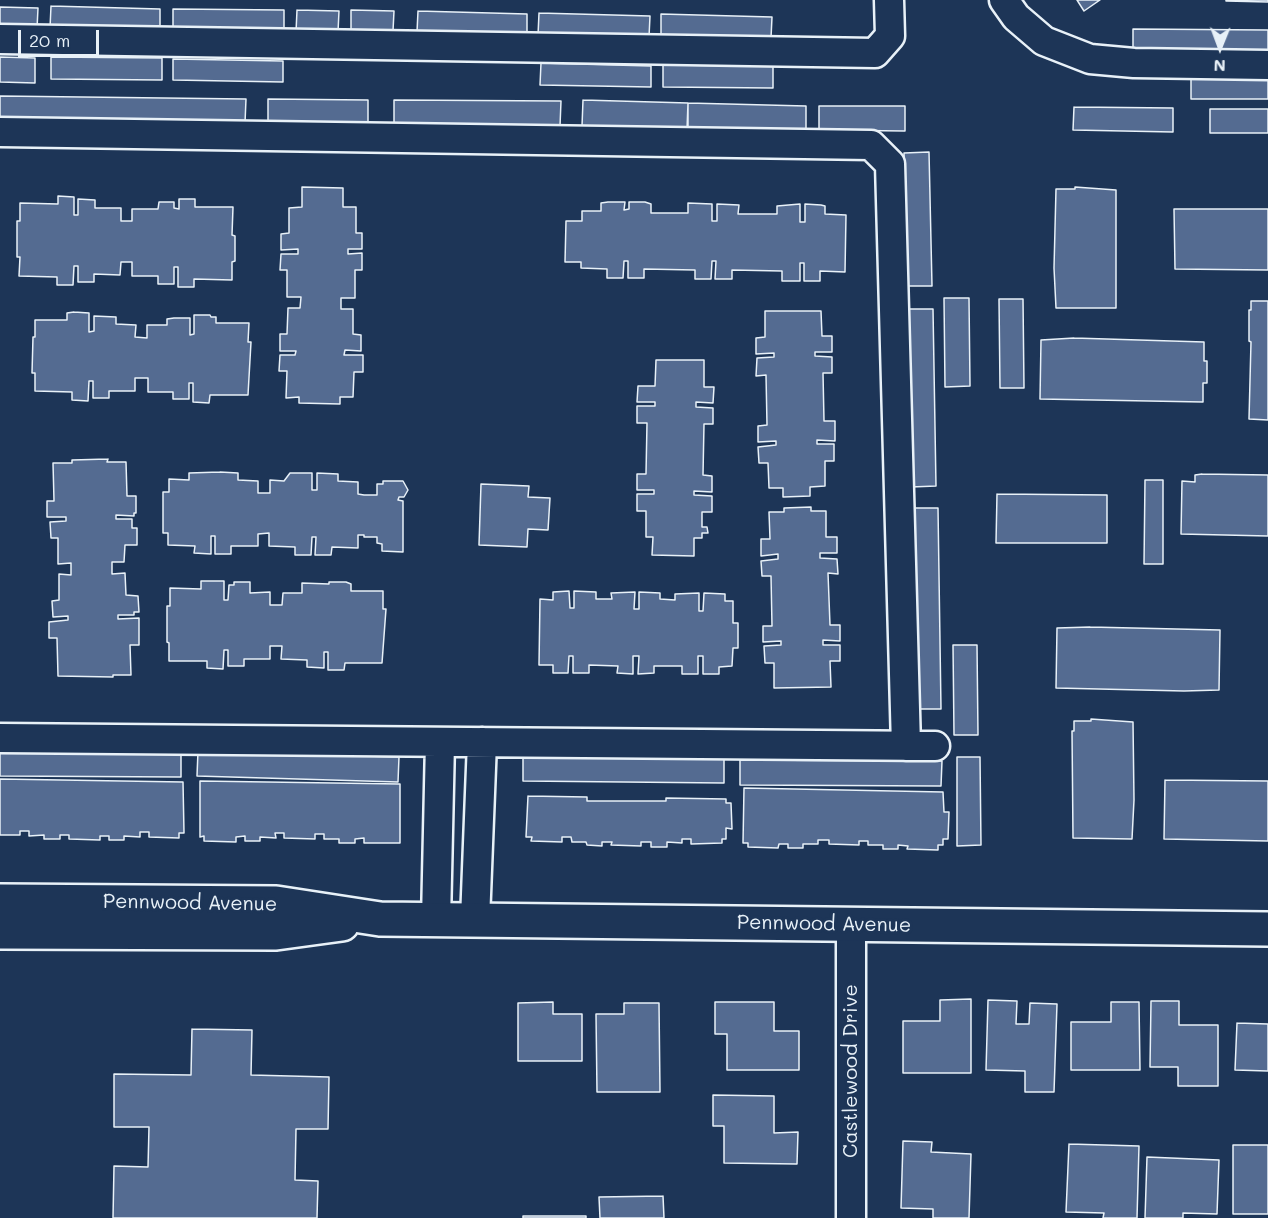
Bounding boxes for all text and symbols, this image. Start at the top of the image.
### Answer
scale bar [21,18,102,56]
north arrow [1190,18,1250,78]
text: 20 m [29,28,70,52]
text: N [1213,56,1226,77]
street label: Pennwood Avenue [103,889,277,917]
street label: Pennwood Avenue [737,910,911,938]
street label: Castlewood Drive [839,984,863,1158]

